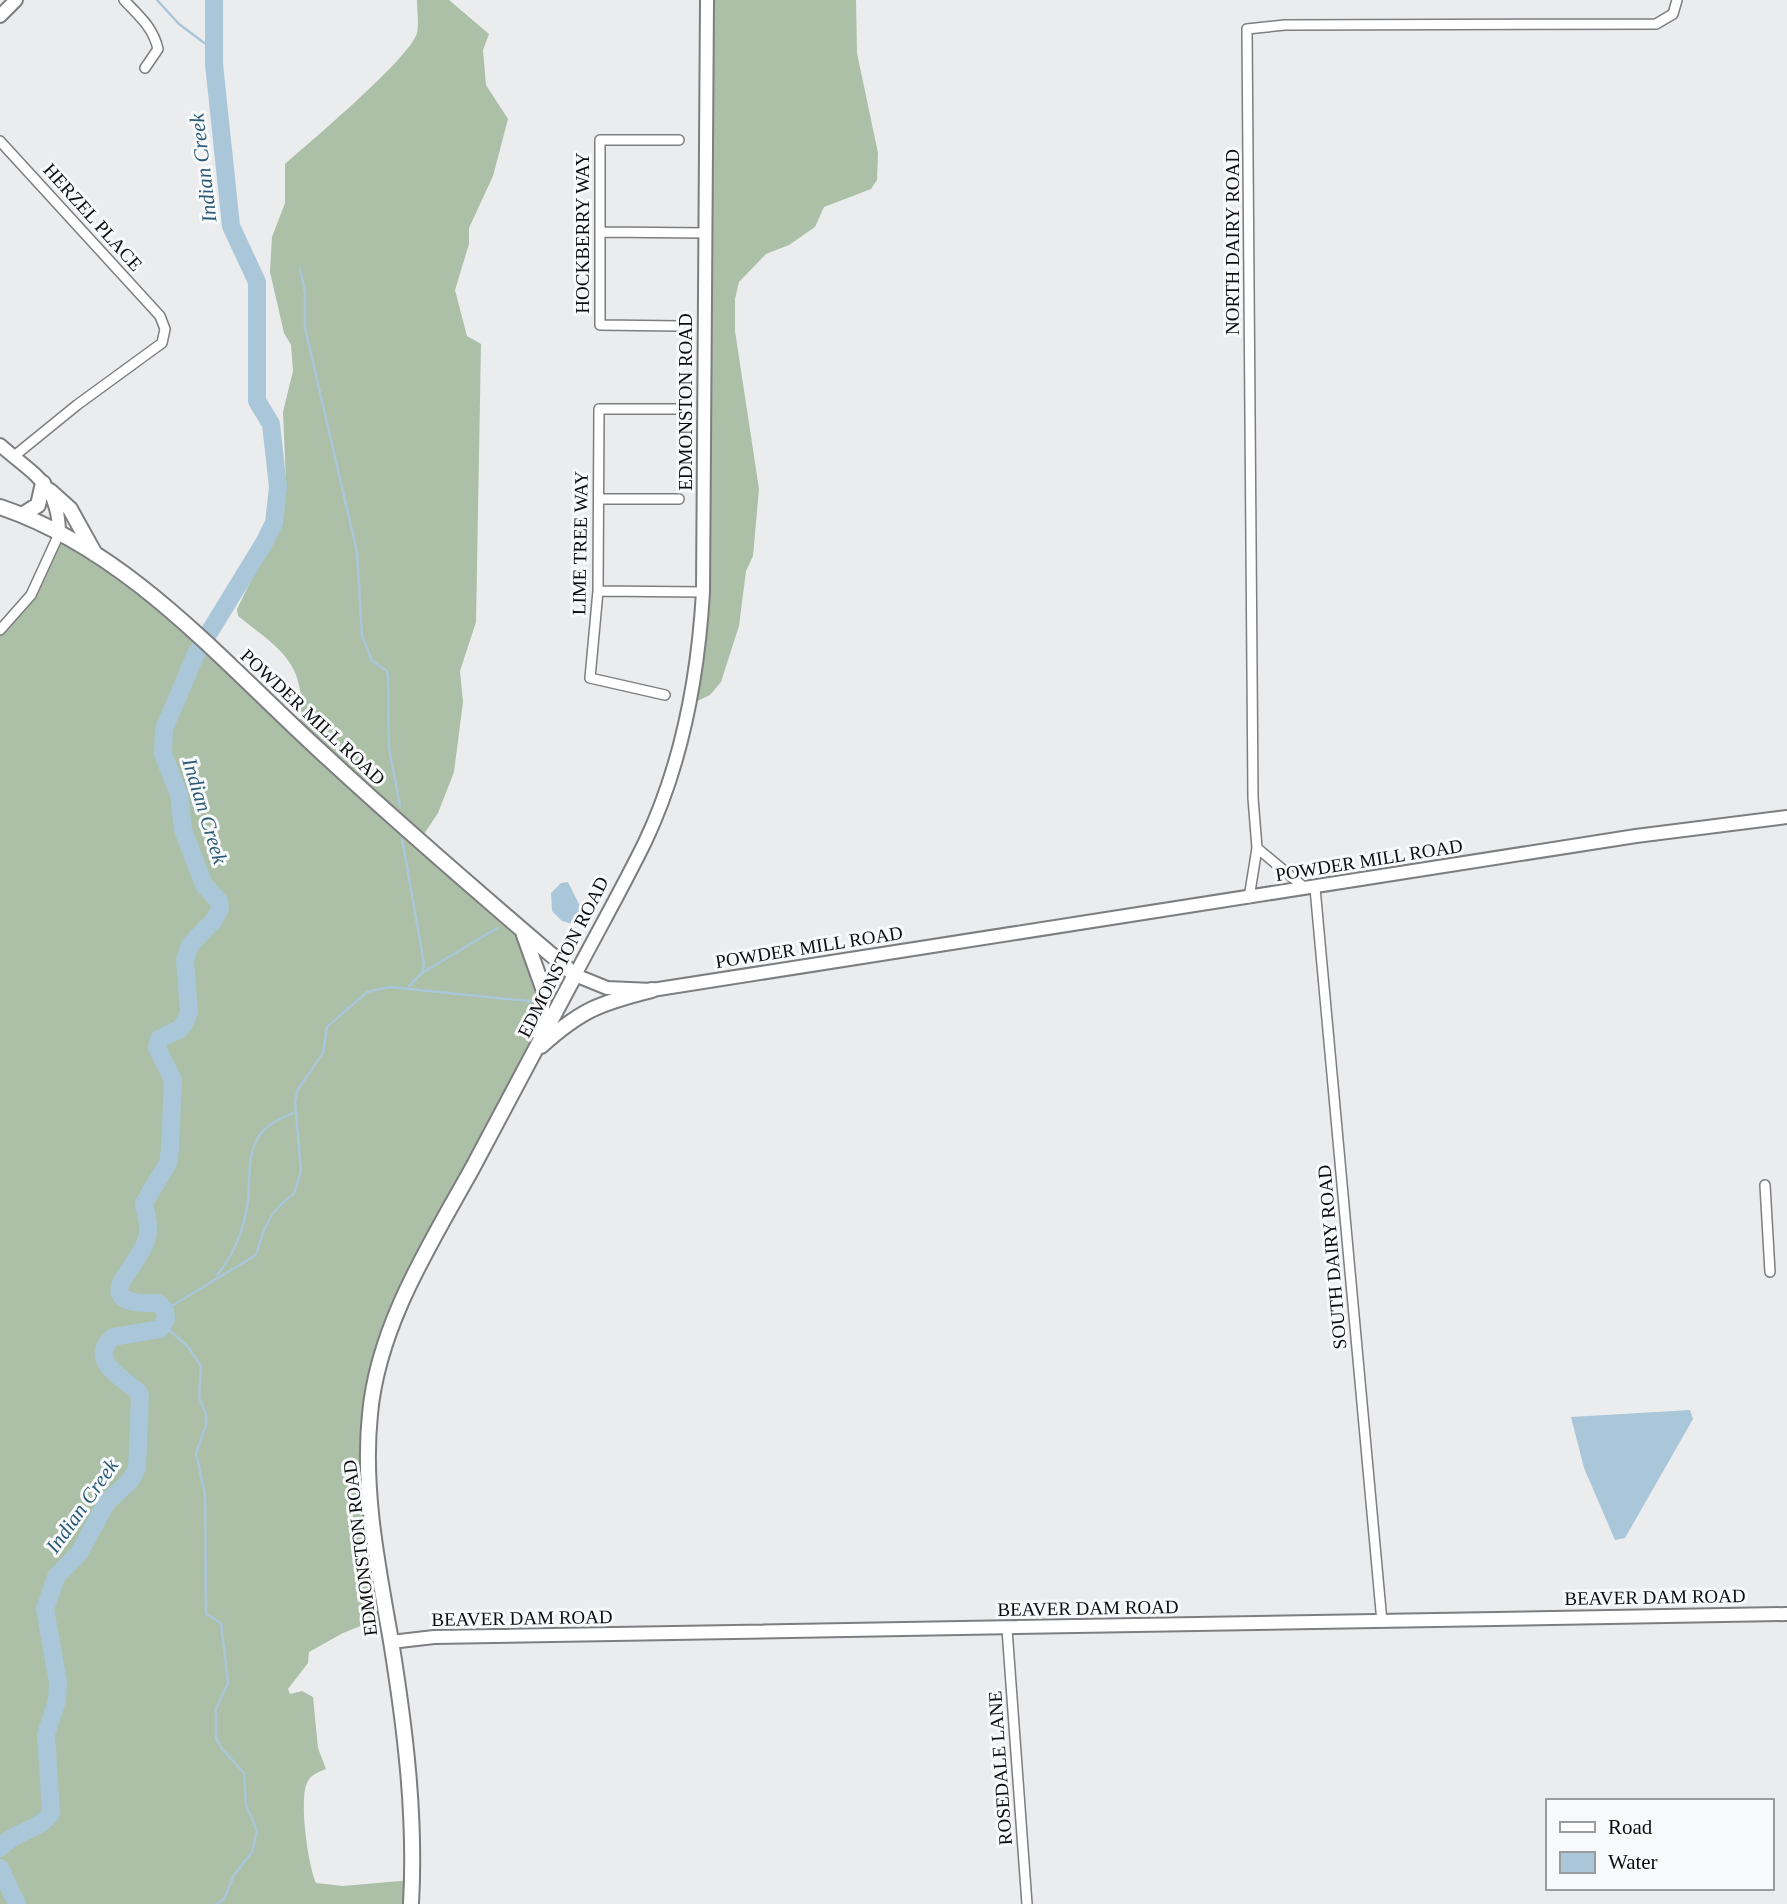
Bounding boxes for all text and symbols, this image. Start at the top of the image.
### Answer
water label: Indian Creek [184,112,222,225]
street label: NORTH DAIRY ROAD [1222,149,1243,335]
street label: HOCKBERRY WAY [572,152,593,314]
street label: HERZEL PLACE [39,159,147,275]
street label: EDMONSTON ROAD [675,313,696,491]
street label: LIME TREE WAY [568,470,592,615]
street label: POWDER MILL ROAD [237,645,389,789]
water label: Indian Creek [177,754,233,867]
street label: POWDER MILL ROAD [1274,835,1464,885]
street label: EDMONSTON ROAD [513,873,613,1041]
street label: POWDER MILL ROAD [714,922,904,972]
street label: SOUTH DAIRY ROAD [1313,1164,1351,1350]
water label: Indian Creek [40,1454,124,1559]
street label: EDMONSTON ROAD [339,1459,381,1637]
street label: BEAVER DAM ROAD [1564,1585,1746,1609]
street label: BEAVER DAM ROAD [997,1596,1179,1620]
street label: BEAVER DAM ROAD [431,1606,613,1630]
street label: ROSEDALE LANE [984,1690,1016,1846]
legend [1546,1799,1773,1890]
text: Road [1608,1815,1653,1839]
text: Water [1608,1850,1658,1874]

